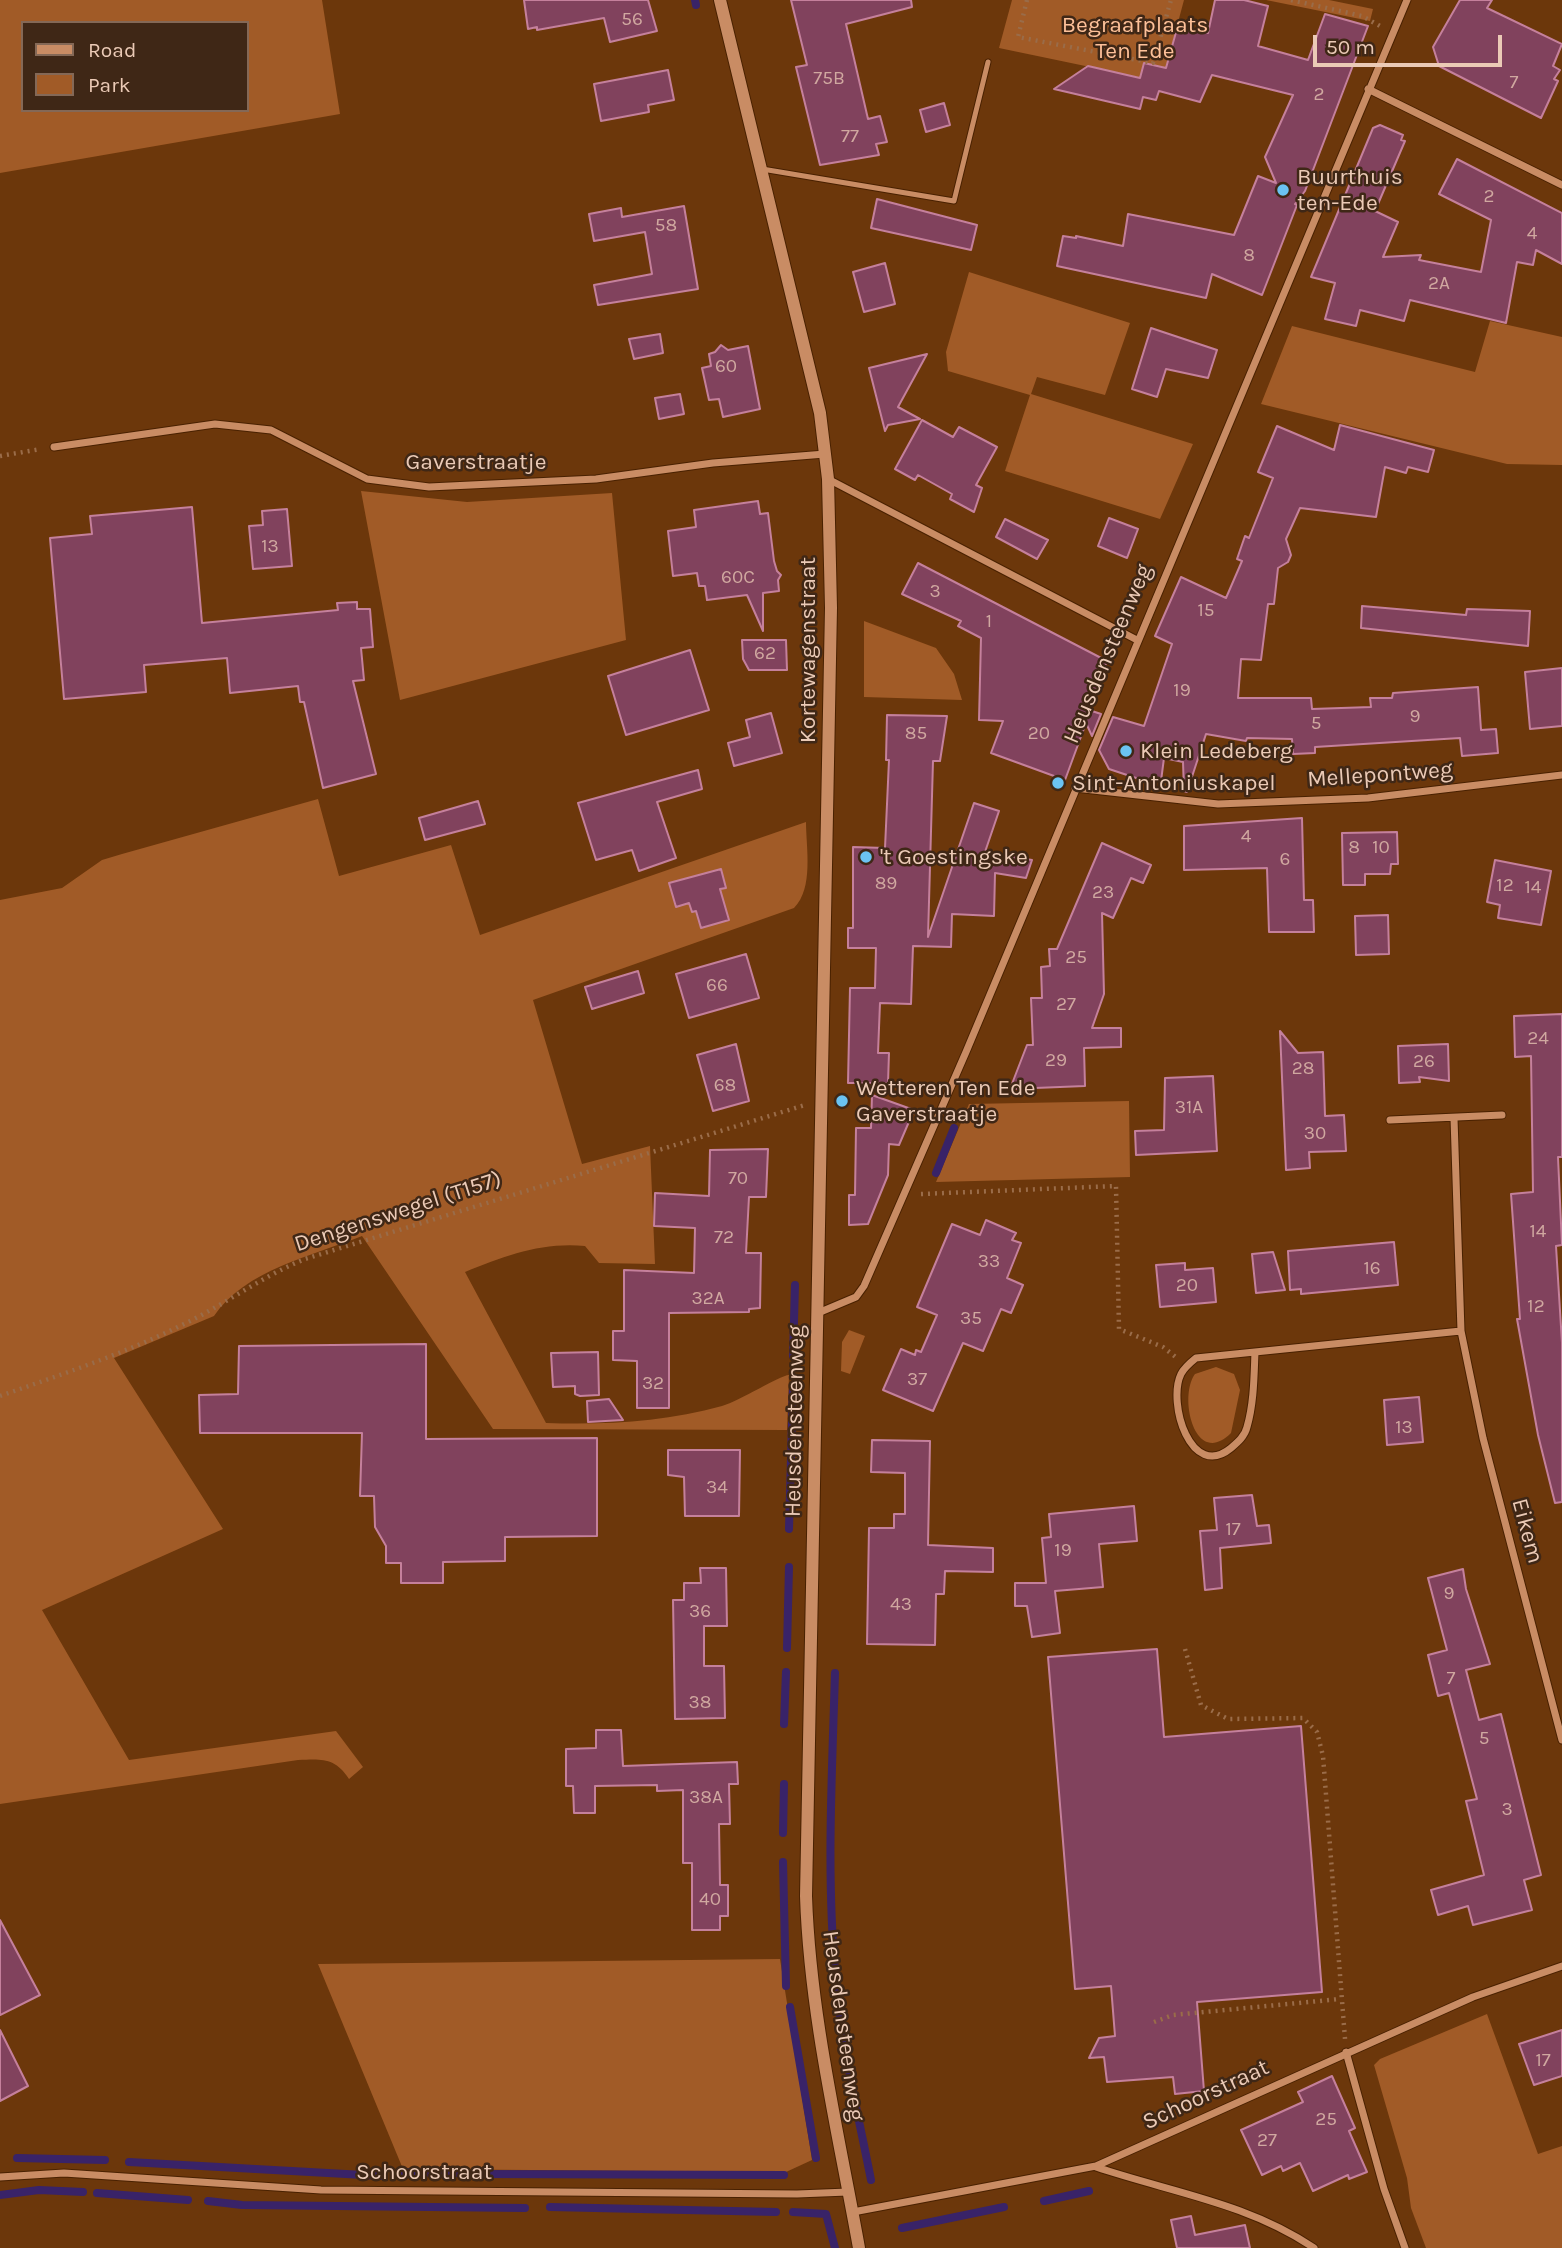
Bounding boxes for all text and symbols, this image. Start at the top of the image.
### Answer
house number: 56 [621,9,643,31]
park label: Begraafplaats Ten Ede [1062,11,1208,65]
legend [21,21,248,112]
scale bar [1317,21,1506,65]
text: 50 m [1326,35,1375,59]
text: Road [88,38,136,62]
house number: 75B [813,68,845,90]
house number: 7 [1510,72,1518,94]
text: Park [88,73,131,97]
house number: 2 [1313,84,1325,106]
house number: 77 [841,126,859,148]
place label: Buurthuis ten-Ede [1297,163,1403,217]
marker: Buurthuis ten-Ede [1275,182,1291,198]
house number: 2 [1483,186,1495,208]
house number: 58 [655,215,677,237]
house number: 4 [1527,223,1537,245]
house number: 8 [1243,245,1255,267]
house number: 2A [1428,273,1450,295]
house number: 60 [715,356,737,378]
street label: Gaverstraatje [405,448,547,476]
house number: 13 [261,536,279,558]
street label: Kortewagenstraat [794,557,822,743]
street label: Heusdensteenweg [1058,560,1158,748]
house number: 60C [721,567,755,589]
house number: 3 [929,581,941,603]
house number: 15 [1197,600,1215,622]
house number: 1 [986,611,992,633]
house number: 62 [754,643,776,665]
house number: 19 [1173,680,1191,702]
house number: 9 [1409,706,1421,728]
house number: 5 [1311,713,1321,735]
house number: 85 [905,723,927,745]
house number: 20 [1028,723,1050,745]
place label: Klein Ledeberg [1140,737,1293,765]
marker: Klein Ledeberg [1118,743,1134,759]
street label: Mellepontweg [1306,756,1454,794]
place label: Sint-Antoniuskapel [1072,769,1276,797]
marker: Sint-Antoniuskapel [1050,775,1066,791]
house number: 4 [1241,826,1251,848]
house number: 8 [1348,837,1360,859]
house number: 10 [1372,837,1390,859]
place label: 't Goestingske [880,843,1028,871]
marker: 't Goestingske [858,849,874,865]
house number: 6 [1280,849,1290,871]
house number: 89 [875,873,897,895]
house number: 12 [1496,875,1514,897]
house number: 14 [1525,877,1541,899]
house number: 23 [1092,882,1114,904]
house number: 25 [1065,947,1087,969]
house number: 66 [706,975,728,997]
house number: 27 [1056,994,1076,1016]
house number: 24 [1527,1028,1549,1050]
house number: 29 [1045,1050,1067,1072]
house number: 26 [1413,1051,1435,1073]
house number: 28 [1292,1058,1314,1080]
place label: Wetteren Ten Ede Gaverstraatje [856,1074,1036,1128]
house number: 68 [714,1075,736,1097]
marker: Wetteren Ten Ede Gaverstraatje [834,1093,850,1109]
house number: 31A [1175,1097,1203,1119]
house number: 30 [1304,1123,1326,1145]
street label: Dengenswegel (T157) [291,1165,505,1259]
house number: 70 [728,1168,748,1190]
house number: 14 [1530,1221,1546,1243]
house number: 72 [714,1227,734,1249]
house number: 33 [978,1251,1000,1273]
house number: 16 [1363,1258,1381,1280]
house number: 20 [1176,1275,1198,1297]
house number: 32A [691,1288,725,1310]
house number: 12 [1527,1296,1545,1318]
house number: 35 [960,1308,982,1330]
street label: Heusdensteenweg [780,1325,810,1517]
house number: 37 [907,1369,927,1391]
house number: 32 [642,1373,664,1395]
house number: 13 [1395,1417,1413,1439]
house number: 34 [706,1477,728,1499]
street label: Eikem [1505,1496,1549,1566]
house number: 17 [1225,1519,1241,1541]
house number: 19 [1054,1540,1072,1562]
house number: 9 [1443,1583,1455,1605]
house number: 43 [890,1594,912,1616]
house number: 36 [689,1601,711,1623]
house number: 7 [1447,1668,1455,1690]
house number: 38 [689,1692,711,1714]
house number: 5 [1479,1728,1489,1750]
house number: 38A [689,1787,723,1809]
house number: 3 [1501,1799,1513,1821]
house number: 40 [699,1889,721,1911]
street label: Heusdensteenweg [816,1929,870,2123]
house number: 17 [1535,2050,1551,2072]
street label: Schoorstraat [1138,2054,1274,2136]
house number: 25 [1315,2109,1337,2131]
house number: 27 [1257,2130,1277,2152]
street label: Schoorstraat [356,2158,492,2186]

